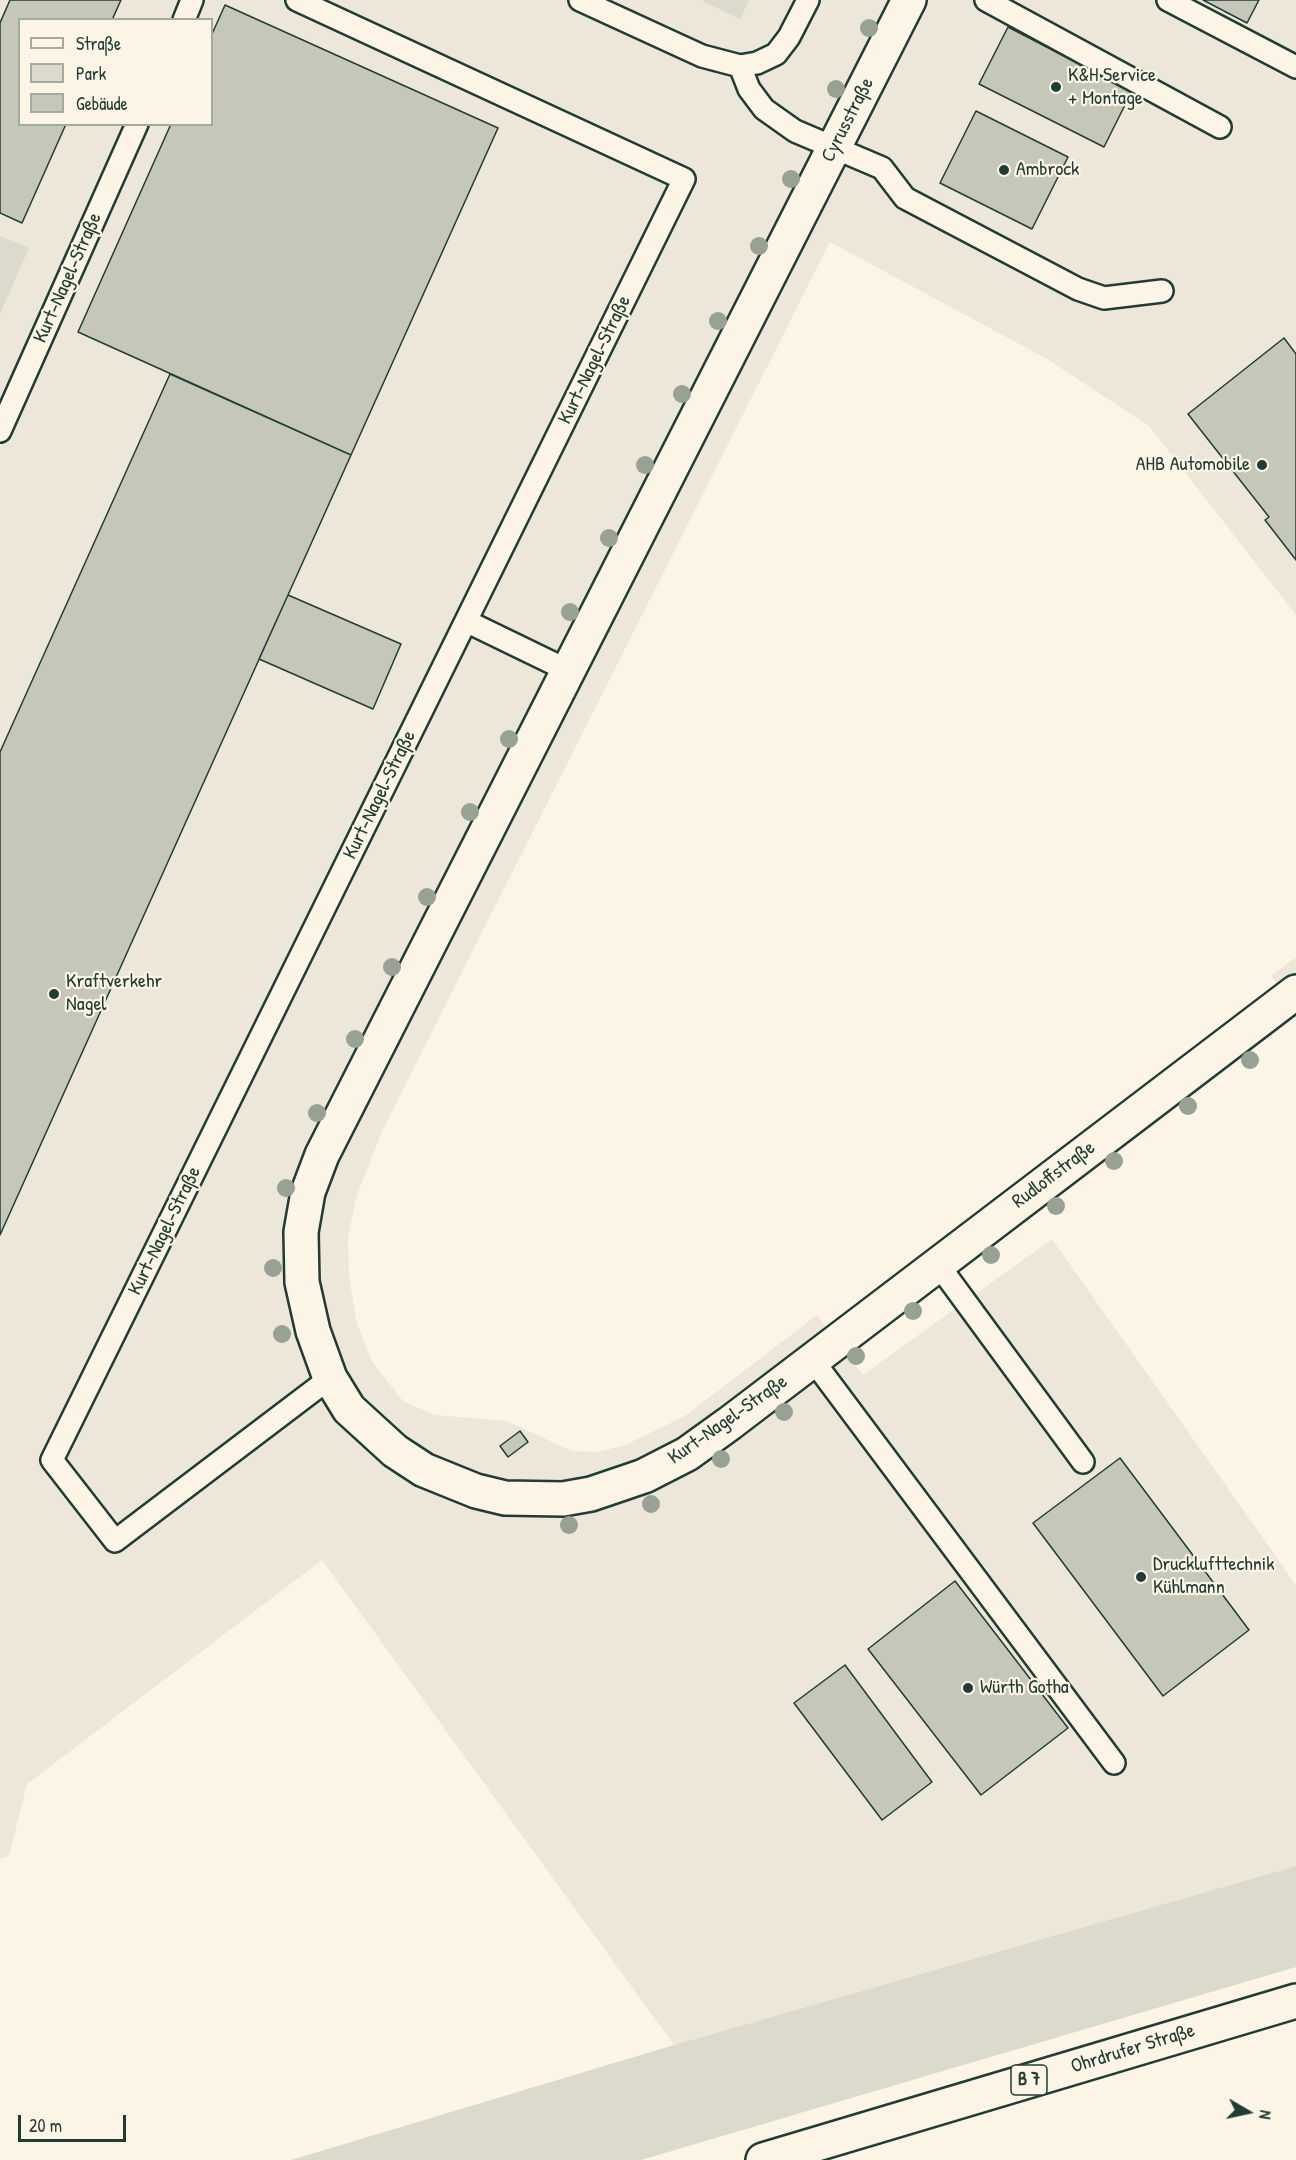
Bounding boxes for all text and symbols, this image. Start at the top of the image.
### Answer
legend [18,18,213,126]
text: Straße [76,31,121,56]
text: Park [76,61,106,86]
place label: K&H Service + Montage [1068,64,1156,111]
street label: Cyrusstraße [817,74,879,166]
marker: K&H Service + Montage [1049,80,1063,94]
text: Gebäude [76,91,128,116]
place label: Ambrock [1016,158,1079,182]
marker: Ambrock [997,163,1011,177]
street label: Kurt-Nagel-Straße [29,209,107,347]
street label: Kurt-Nagel-Straße [554,292,636,428]
place label: AHB Automobile [1136,453,1250,477]
marker: AHB Automobile [1255,458,1269,472]
street label: Kurt-Nagel-Straße [339,727,421,863]
place label: Kraftverkehr Nagel [66,970,162,1017]
marker: Kraftverkehr Nagel [47,987,61,1001]
street label: Rudloffstraße [1008,1136,1100,1214]
street label: Kurt-Nagel-Straße [124,1163,206,1299]
street label: Kurt-Nagel-Straße [664,1370,792,1470]
place label: Drucklufttechnik Kühlmann [1153,1553,1274,1600]
marker: Drucklufttechnik Kühlmann [1134,1570,1148,1584]
place label: Würth Gotha [980,1676,1069,1700]
marker: Würth Gotha [961,1681,975,1695]
street label: Ohrdrufer Straße [1068,2019,1198,2079]
road number: B 7 [1011,2065,1047,2095]
north arrow [1218,2082,1278,2142]
scale bar [21,2103,129,2141]
text: N [1254,2109,1277,2121]
text: 20 m [29,2113,62,2138]

